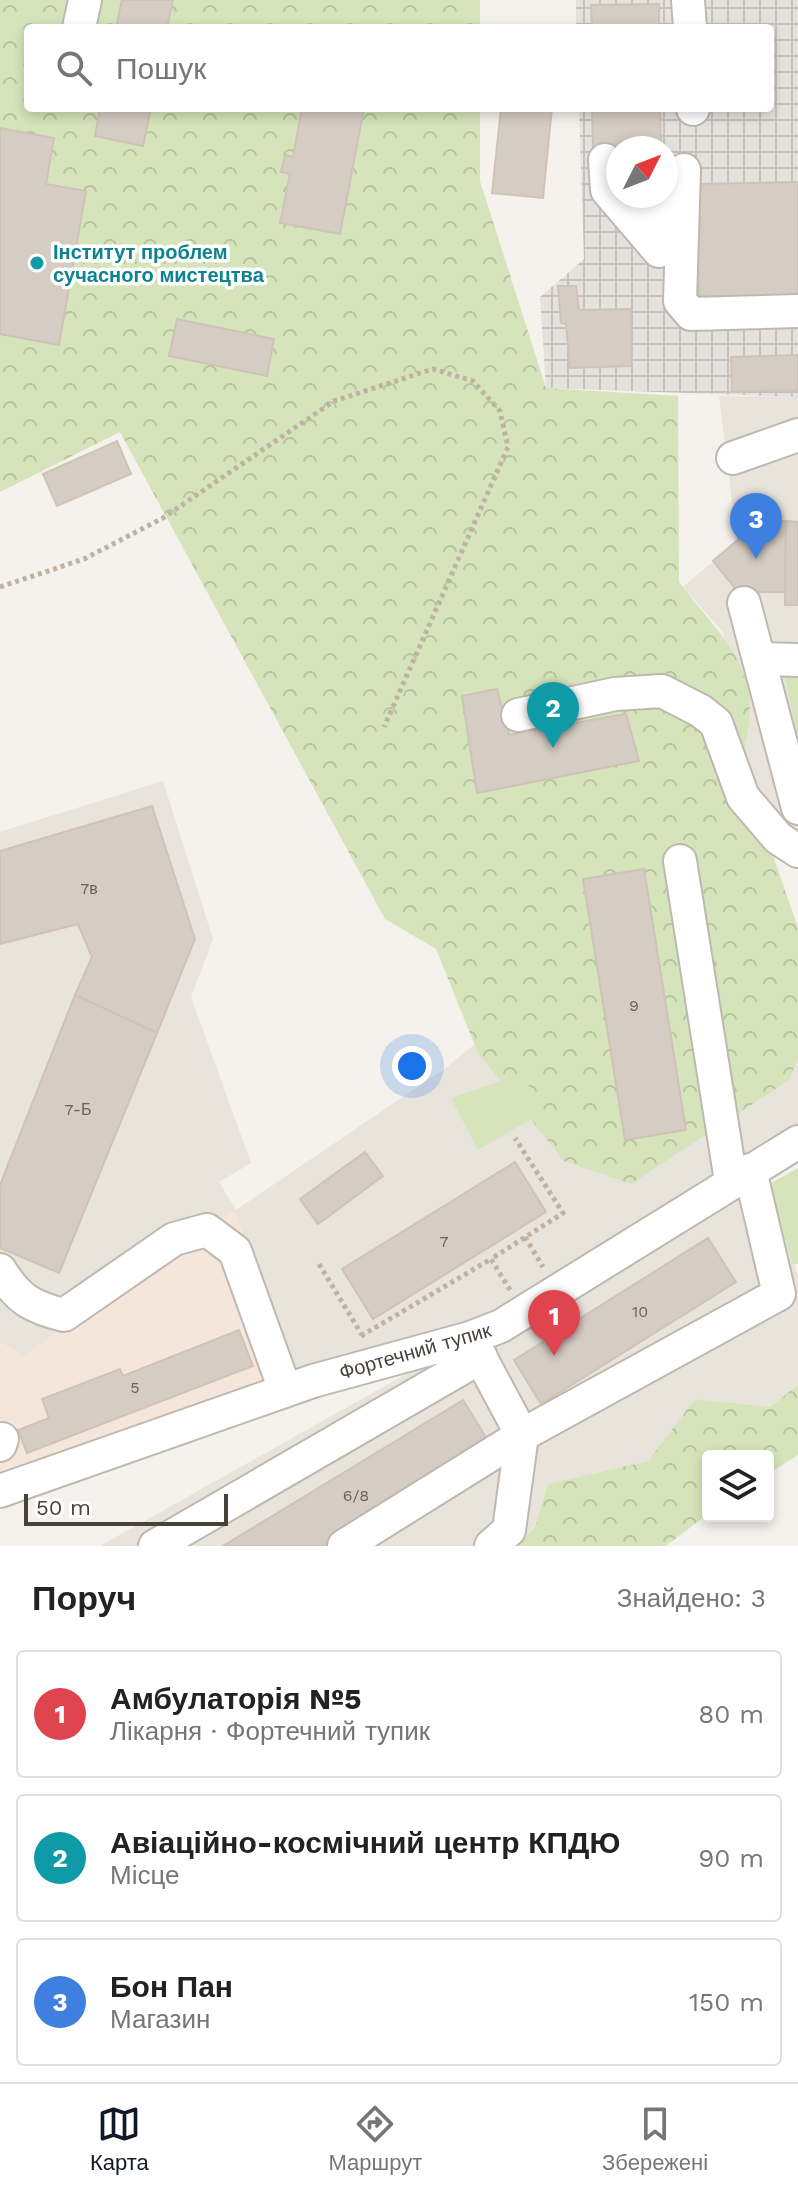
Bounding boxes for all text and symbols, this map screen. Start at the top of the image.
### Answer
search box [24,24,774,112]
icon: search [52,46,96,90]
text: Пошук [116,51,206,86]
north arrow [606,136,678,208]
place label: Інститут проблем сучасного мистецтва [53,240,265,287]
marker: Інститут проблем сучасного мистецтва [28,254,46,272]
pin: 3 [730,493,782,559]
pin: 2 [527,682,579,748]
house number: 7в [80,879,98,898]
house number: 9 [629,996,639,1015]
your location [392,1046,432,1086]
house number: 7-Б [65,1100,91,1119]
house number: 7 [440,1232,449,1251]
pin: 1 [528,1290,580,1356]
house number: 10 [632,1302,648,1321]
street label: Фортечний тупик [336,1318,494,1384]
house number: 5 [130,1378,140,1397]
map controls [702,1450,774,1522]
button: layers [702,1450,774,1522]
house number: 6/8 [343,1486,369,1505]
scale bar [24,1490,228,1526]
text: 50 m [36,1495,91,1520]
text: Поруч [32,1578,136,1618]
text: Знайдено: 3 [617,1583,766,1613]
text: Амбулаторія №5 [110,1681,361,1716]
text: 1 [54,1699,66,1729]
text: 80 m [698,1699,764,1729]
text: Лікарня · Фортечний тупик [110,1716,430,1746]
text: Авіаційно-космічний центр КПДЮ [110,1825,620,1860]
text: 2 [52,1843,68,1873]
text: 90 m [698,1843,764,1873]
text: Місце [110,1860,180,1890]
text: Бон Пан [110,1969,233,2004]
text: 3 [52,1987,68,2017]
text: 150 m [689,1987,764,2017]
text: Магазин [110,2004,210,2034]
tab: Карта [90,2102,149,2176]
tab: Маршрут [329,2102,422,2176]
tab: Збережені [602,2102,708,2176]

